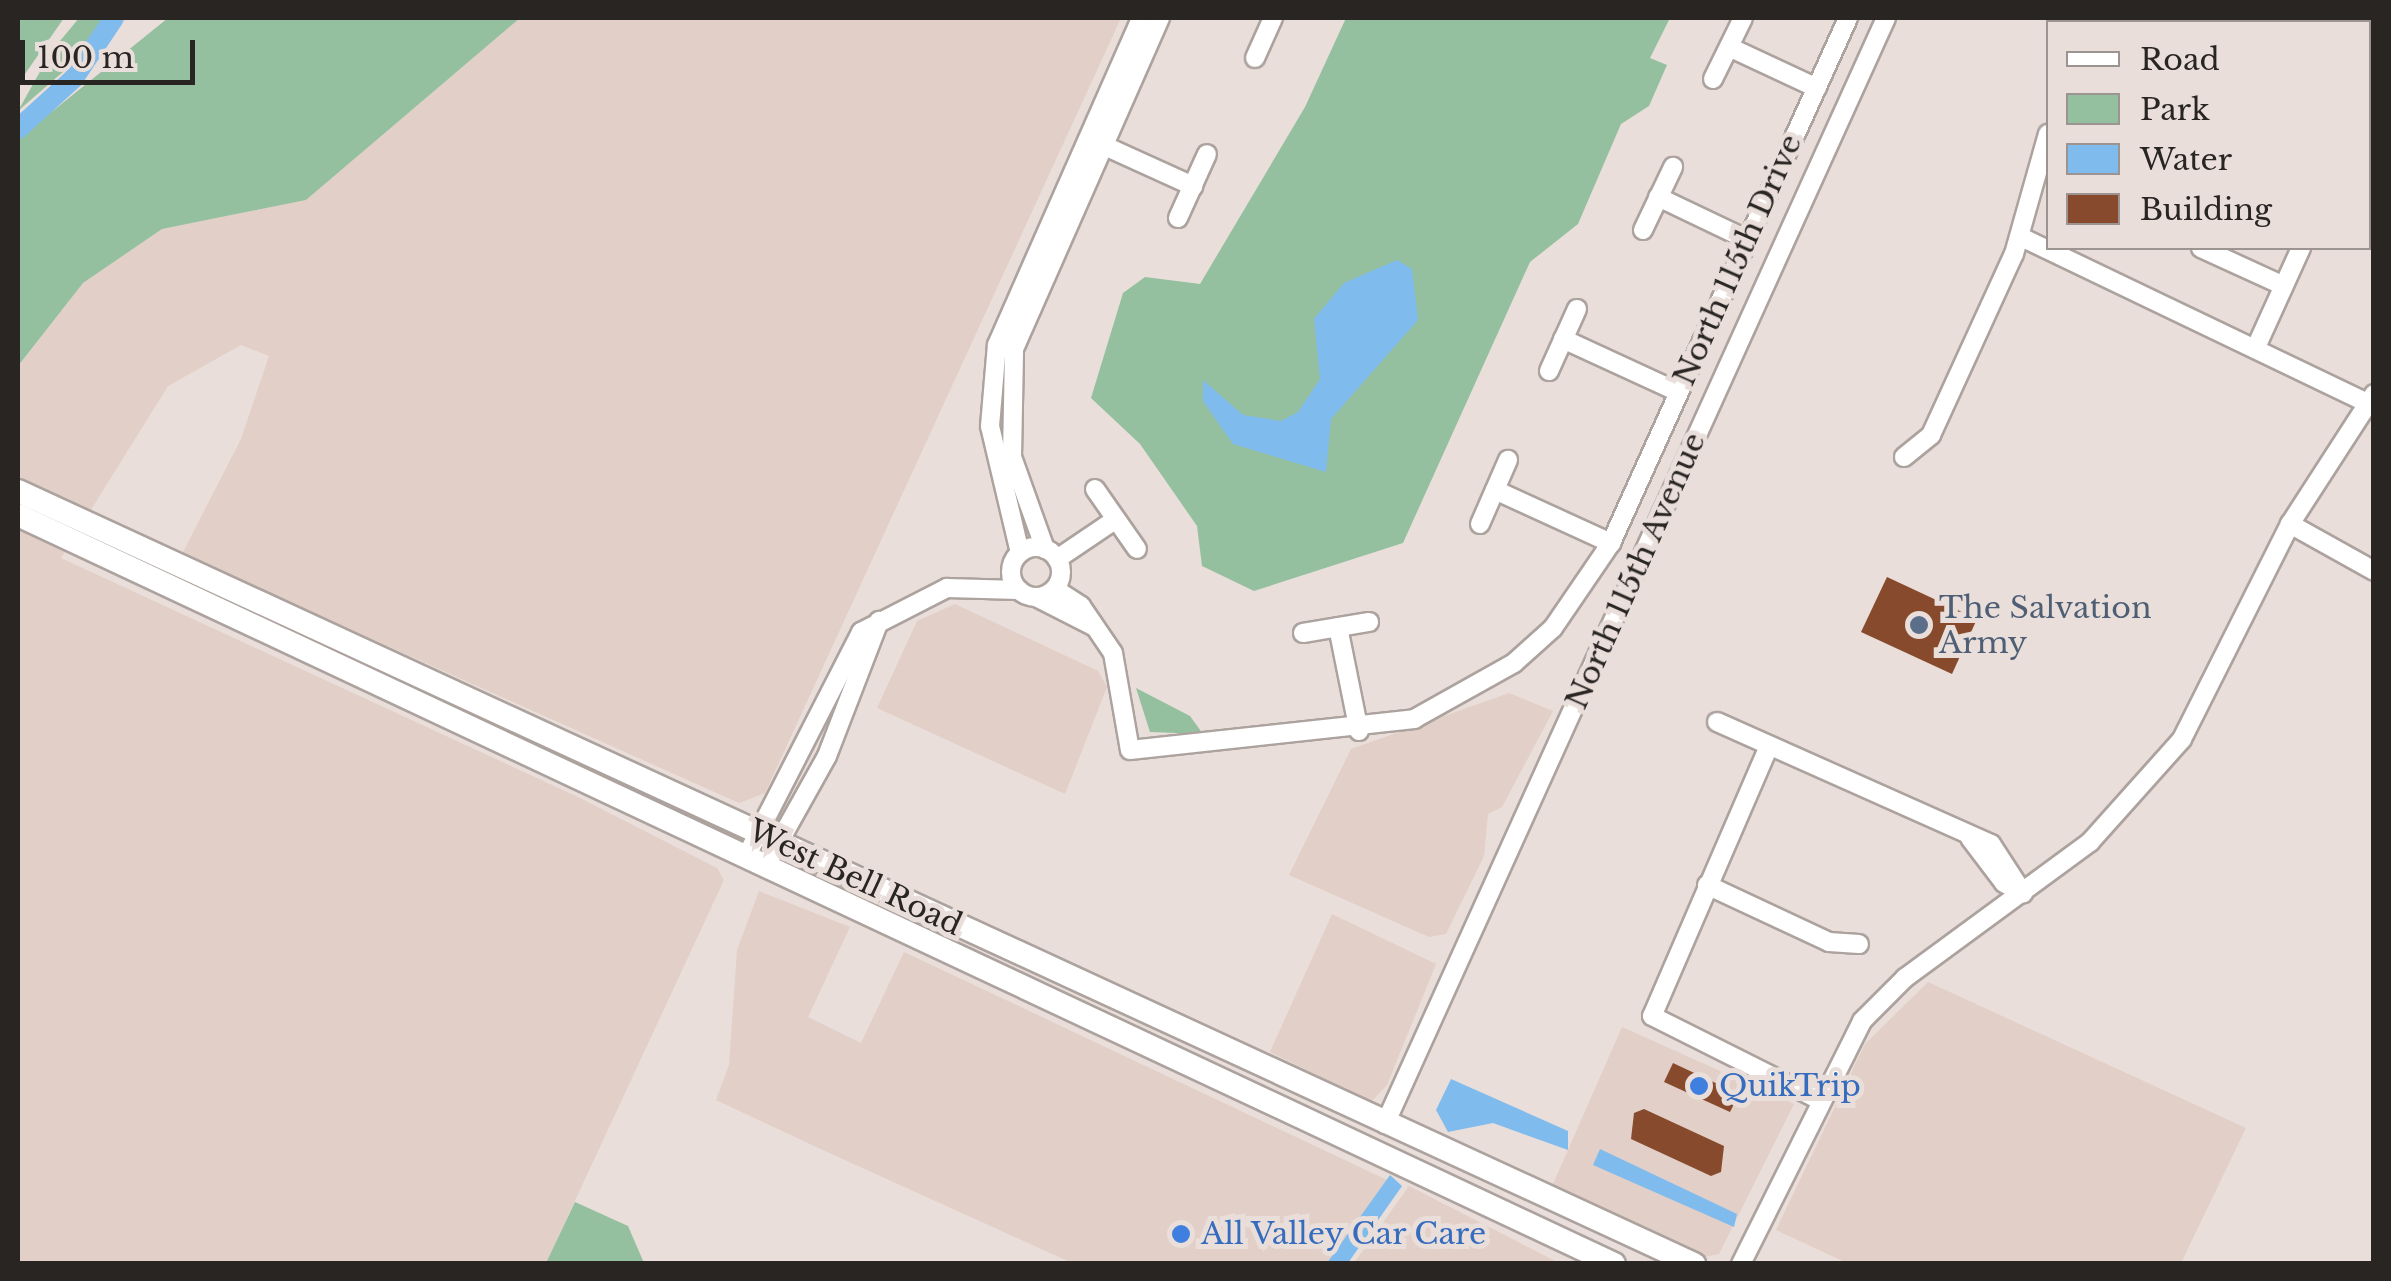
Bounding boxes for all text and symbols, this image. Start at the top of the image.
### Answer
scale bar [25,20,200,82]
legend [2046,20,2371,250]
text: 100 m [37,39,134,76]
text: Road [2140,41,2220,78]
text: Park [2140,91,2210,128]
street label: North 115th Drive [1666,129,1810,391]
text: Water [2140,141,2232,178]
text: Building [2140,191,2272,228]
street label: North 115th Avenue [1559,427,1713,715]
place label: The Salvation Army [1939,590,2152,660]
marker: The Salvation Army [1908,614,1930,636]
street label: West Bell Road [742,813,968,943]
place label: QuikTrip [1719,1068,1861,1104]
marker: QuikTrip [1688,1075,1710,1097]
place label: All Valley Car Care [1201,1216,1489,1252]
marker: All Valley Car Care [1170,1223,1192,1245]

